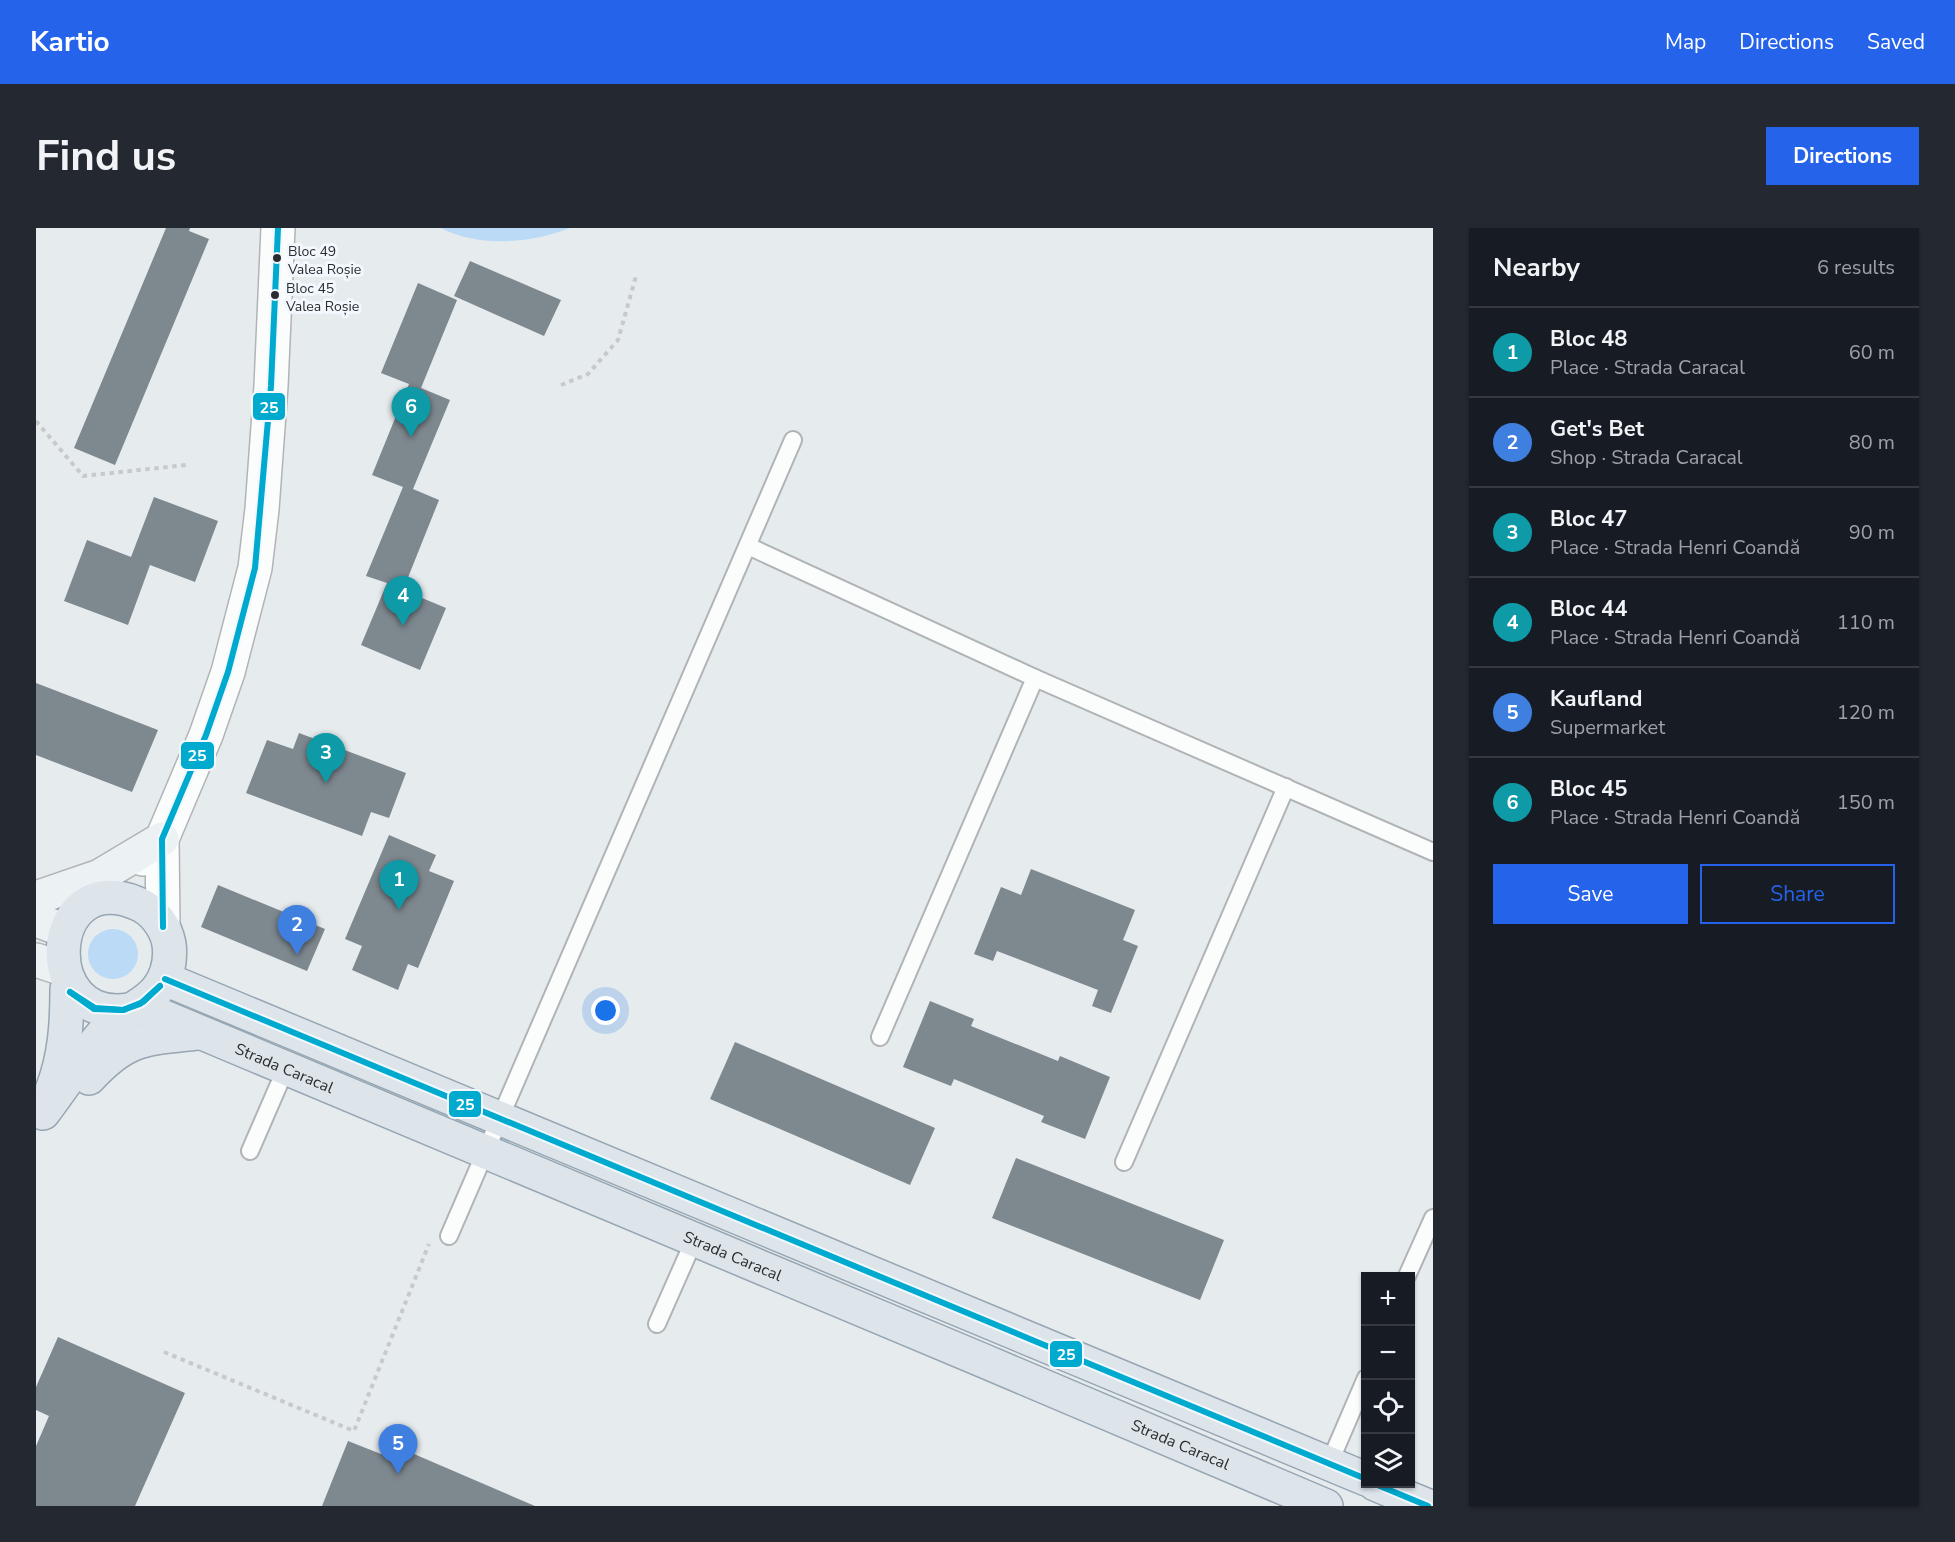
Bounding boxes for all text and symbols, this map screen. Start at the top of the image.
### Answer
text: Kartio [30,23,110,61]
text: Map [1665,28,1706,56]
text: Directions [1739,28,1834,56]
text: Saved [1867,28,1925,56]
button: Directions [1766,127,1919,185]
text: Find us [36,128,176,185]
place label: Bloc 49 Valea Roșie [287,242,361,279]
text: Nearby [1493,250,1580,285]
marker: Bloc 49 Valea Roșie [271,252,283,264]
text: 6 results [1817,254,1895,281]
place label: Bloc 45 Valea Roșie [285,279,359,316]
marker: Bloc 45 Valea Roșie [269,289,281,301]
text: Bloc 48 [1550,324,1627,354]
text: 1 [1507,339,1519,366]
text: 60 m [1849,339,1895,366]
text: Place · Strada Caracal [1550,354,1745,381]
pin: 6 [392,388,430,437]
line badge: 25 [252,392,286,421]
text: 25 [259,397,279,419]
text: Get's Bet [1550,414,1644,444]
text: 2 [1507,429,1519,456]
text: 80 m [1849,429,1895,456]
text: Shop · Strada Caracal [1550,444,1743,471]
text: Bloc 47 [1550,504,1627,534]
text: 3 [1507,519,1519,546]
text: 90 m [1849,519,1895,546]
text: Place · Strada Henri Coandă [1550,534,1800,561]
pin: 4 [384,576,422,626]
text: Bloc 44 [1550,594,1627,624]
text: 4 [1507,609,1519,636]
text: 110 m [1837,609,1895,636]
text: Place · Strada Henri Coandă [1550,624,1800,651]
text: Kaufland [1550,684,1643,714]
text: 5 [1507,699,1519,726]
text: 120 m [1837,699,1895,726]
text: Supermarket [1550,714,1665,741]
pin: 3 [306,734,346,783]
line badge: 25 [180,741,215,770]
text: 25 [187,745,207,767]
text: Bloc 45 [1550,774,1627,804]
text: 6 [1507,789,1519,816]
text: 150 m [1837,789,1895,816]
text: Place · Strada Henri Coandă [1550,804,1800,831]
pin: 1 [380,860,418,910]
button: Save [1493,864,1688,924]
button: Share [1700,864,1895,924]
pin: 2 [278,906,316,955]
your location [591,996,620,1025]
street label: Strada Caracal [231,1038,337,1099]
line badge: 25 [448,1090,482,1118]
text: 25 [455,1094,475,1116]
street label: Strada Caracal [680,1226,785,1287]
map controls [1361,1272,1415,1488]
button: + [1361,1272,1415,1326]
button: − [1361,1326,1415,1380]
line badge: 25 [1049,1340,1083,1368]
text: 25 [1056,1344,1076,1366]
button: locate [1361,1380,1415,1434]
street label: Strada Caracal [1128,1414,1233,1476]
pin: 5 [378,1424,418,1474]
button: layers [1361,1434,1415,1488]

